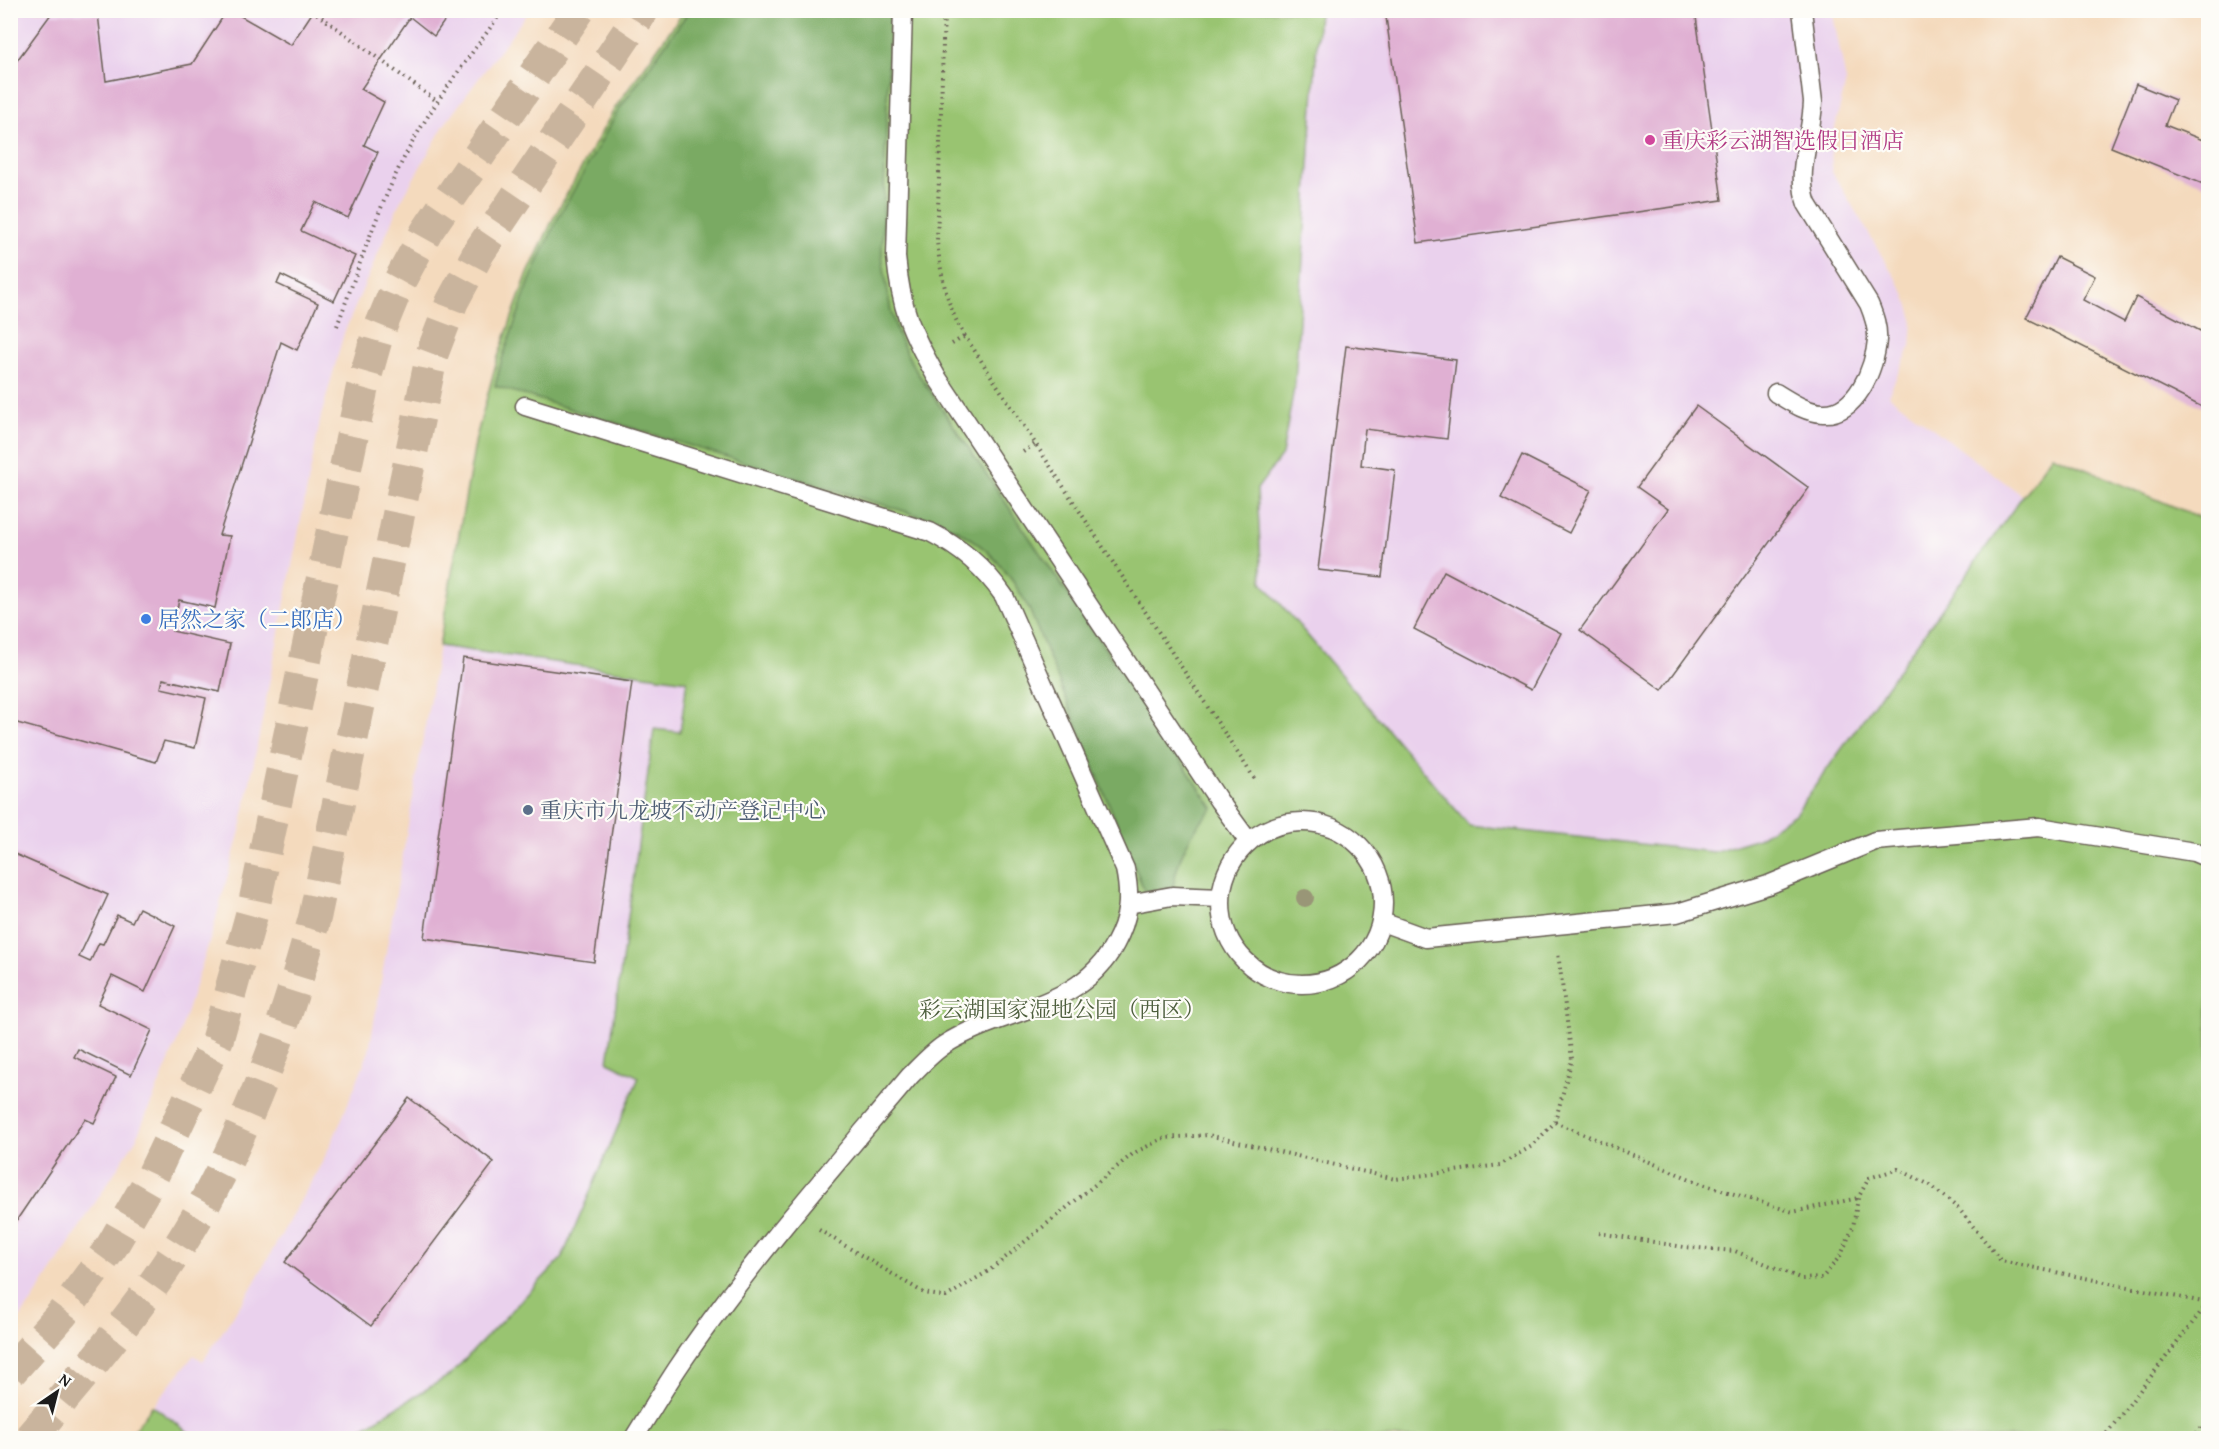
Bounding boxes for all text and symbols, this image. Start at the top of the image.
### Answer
place label: 重庆彩云湖智选假日酒店 [1662,124,1904,156]
marker: 重庆彩云湖智选假日酒店 [1643,133,1657,147]
place label: 居然之家（二郎店） [158,603,356,635]
marker: 居然之家（二郎店） [139,612,153,626]
place label: 重庆市九龙坡不动产登记中心 [540,794,826,826]
marker: 重庆市九龙坡不动产登记中心 [521,803,535,817]
park label: 彩云湖国家湿地公园（西区） [919,993,1205,1025]
north arrow [27,1362,87,1422]
text: N [54,1367,77,1393]

